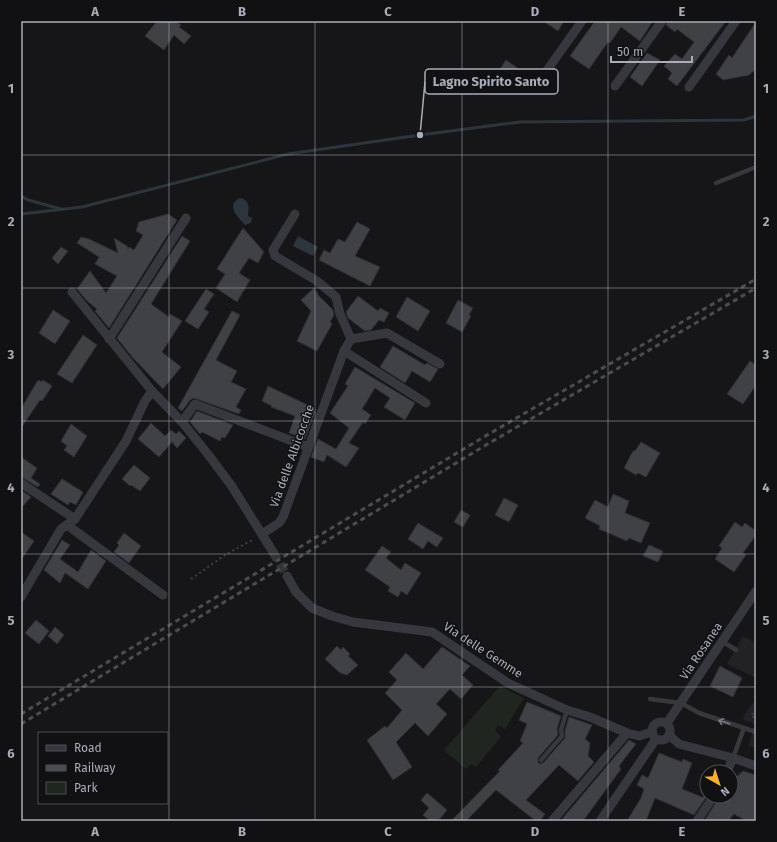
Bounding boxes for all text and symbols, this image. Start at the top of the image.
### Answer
text: A [90,4,99,19]
text: B [238,4,246,19]
text: C [384,4,392,19]
text: D [531,4,540,19]
text: E [679,4,686,19]
scale bar [611,38,692,64]
text: 50 m [617,45,643,59]
callout: Lagno Spirito Santo [425,69,558,94]
text: Lagno Spirito Santo [433,74,550,89]
text: 1 [8,81,14,96]
text: 1 [763,81,769,96]
text: 2 [8,214,15,229]
text: 2 [763,214,770,229]
text: 3 [7,347,15,362]
text: 3 [762,347,770,362]
street label: Via delle Albicocche [267,403,317,509]
text: 4 [7,480,15,495]
text: 4 [762,480,770,495]
text: 5 [8,613,15,628]
text: 5 [763,613,770,628]
street label: Via delle Gemme [441,619,525,681]
street label: Via Rosanea [677,620,725,682]
one-way arrow [718,718,731,725]
legend [38,732,168,804]
text: Road [74,741,102,755]
text: 6 [7,746,15,761]
text: 6 [762,746,770,761]
text: Railway [74,761,115,775]
north arrow [699,764,739,804]
text: Park [74,781,98,795]
text: N [718,784,732,799]
text: A [90,824,99,839]
text: B [238,824,246,839]
text: C [384,824,392,839]
text: D [531,824,540,839]
text: E [679,824,686,839]

